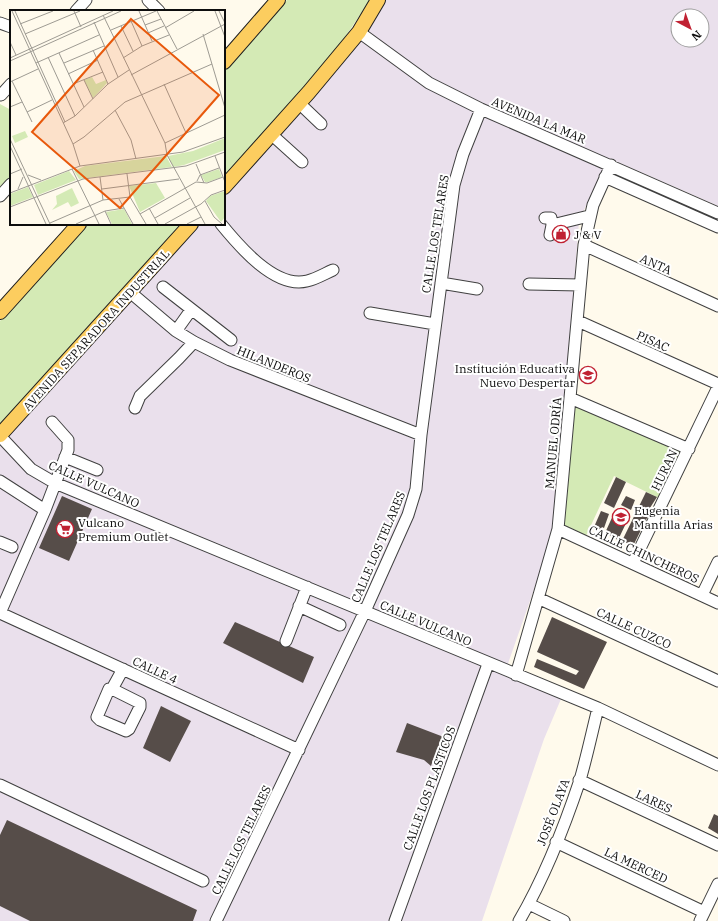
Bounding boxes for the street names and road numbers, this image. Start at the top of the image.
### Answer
street label: AVENIDA LA MAR [490,93,588,147]
street label: CALLE LOS TELARES [418,174,452,294]
street label: AVENIDA SEPARADORA INDUSTRIAL [20,246,172,414]
street label: ANTA [638,250,675,278]
street label: PISAC [634,327,672,355]
street label: HILANDEROS [235,342,313,386]
street label: MANUEL ODRÍA [542,396,565,489]
street label: HURAN [648,447,680,493]
street label: CALLE VULCANO [46,457,142,511]
street label: CALLE LOS TELARES [348,489,408,605]
street label: CALLE CHINCHEROS [587,522,701,586]
street label: CALLE VULCANO [378,597,474,649]
street label: CALLE CUZCO [594,604,674,652]
street label: CALLE 4 [130,653,180,687]
street label: CALLE LOS PLASTICOS [400,724,458,852]
street label: JOSÉ OLAYA [533,776,573,847]
street label: CALLE LOS TELARES [208,783,274,897]
street label: LARES [633,786,675,816]
street label: LA MERCED [602,844,670,886]

